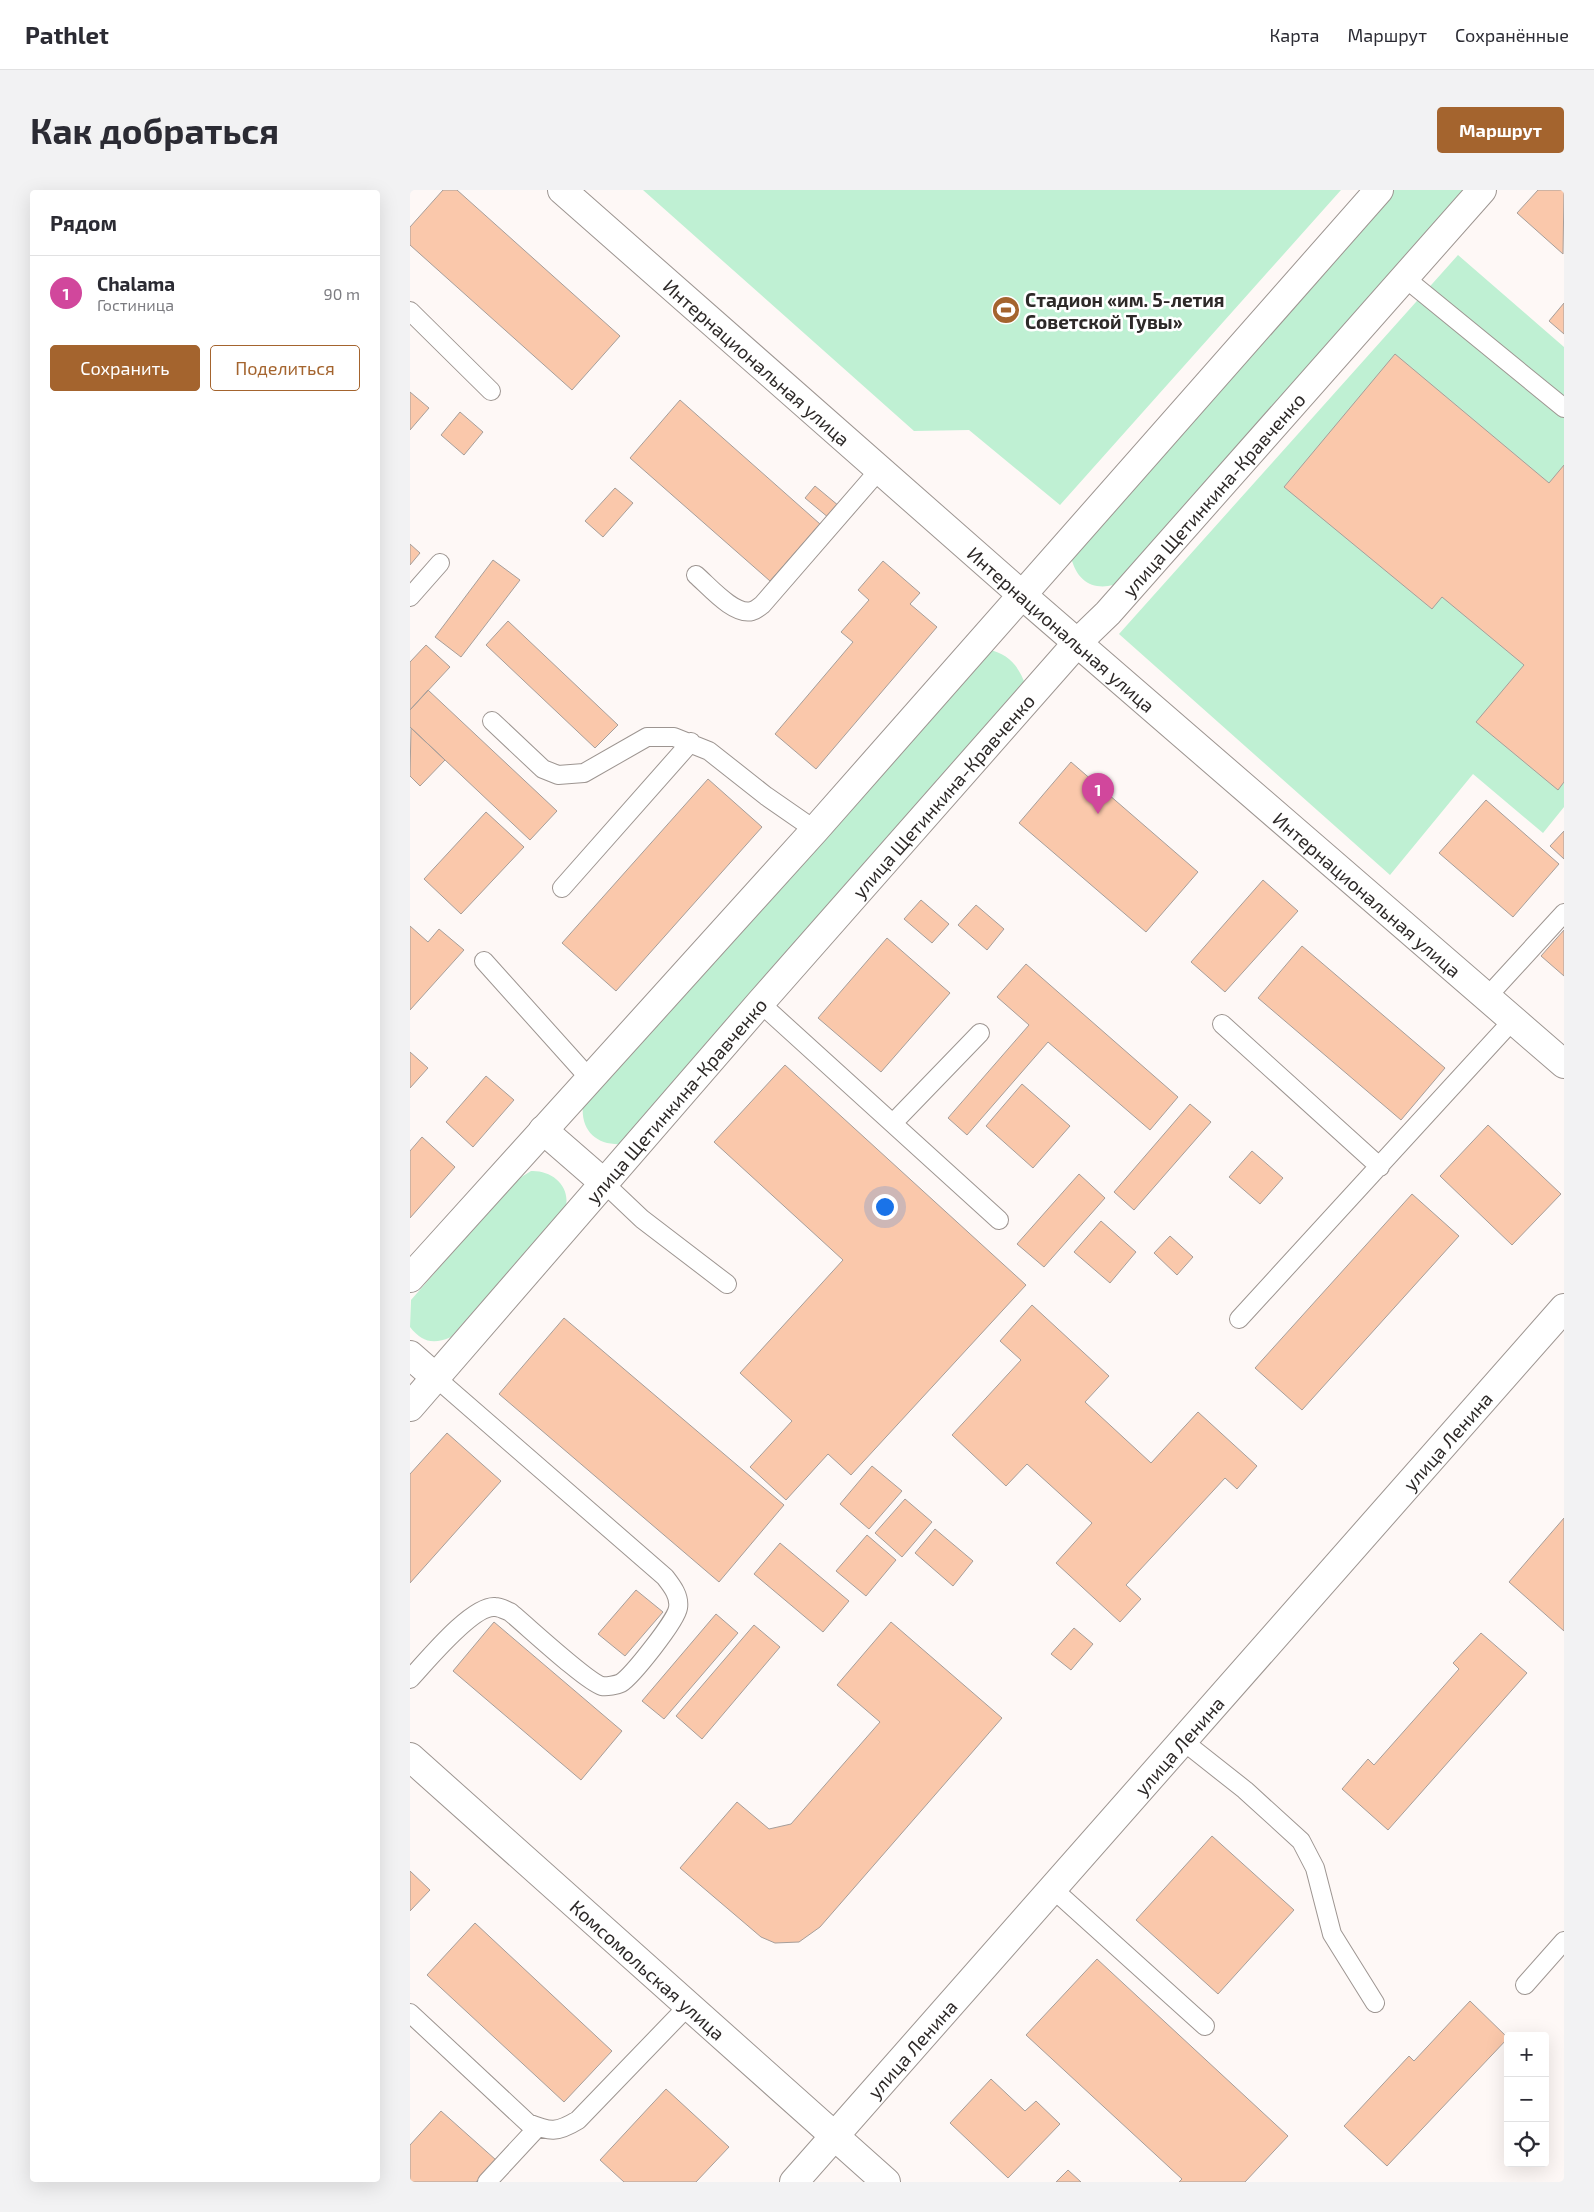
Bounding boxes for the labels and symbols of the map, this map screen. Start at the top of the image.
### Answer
street label: Интернациональная улица [659,274,855,450]
place label: Стадион «им. 5-летия Советской Тувы» [1025,288,1225,333]
sports icon: Стадион «им. 5-летия Советской Тувы» [991,295,1021,325]
street label: улица Щетинкина-Кравченко [1117,388,1309,601]
street label: Интернациональная улица [963,541,1160,717]
street label: улица Щетинкина-Кравченко [847,689,1039,903]
pin: 1 [1082,773,1114,814]
street label: Интернациональная улица [1269,807,1466,982]
street label: улица Щетинкина-Кравченко [581,993,771,1208]
your location [872,1194,898,1220]
street label: улица Ленина [1398,1387,1497,1495]
street label: улица Ленина [1129,1691,1228,1800]
street label: Комсомольская улица [566,1894,730,2044]
street label: улица Ленина [862,1994,961,2103]

